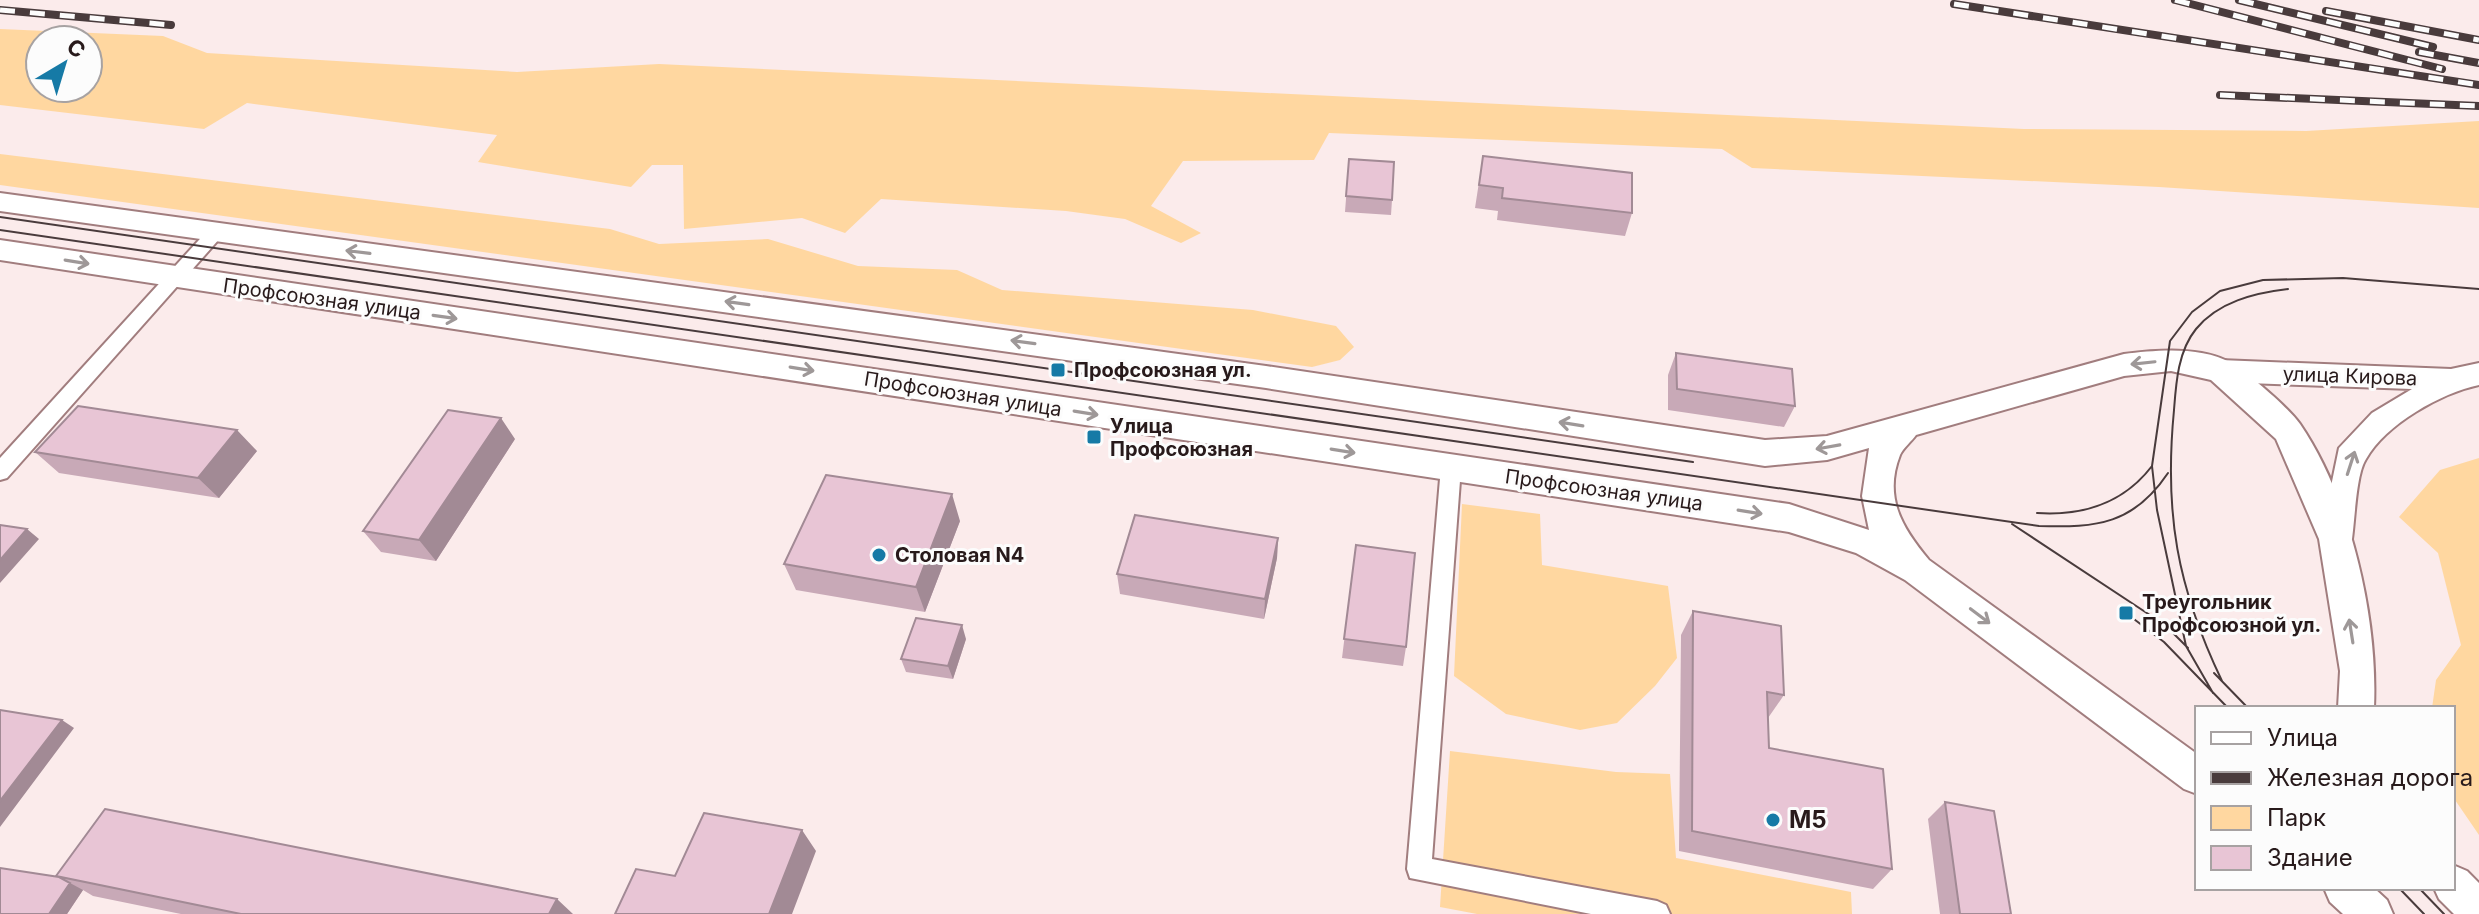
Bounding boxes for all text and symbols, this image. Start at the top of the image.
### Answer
north arrow [24,24,104,104]
text: С [62,33,91,63]
one-way arrow [346,244,371,259]
one-way arrow [64,255,89,270]
street label: Профсоюзная улица [221,273,423,325]
one-way arrow [725,295,750,310]
one-way arrow [432,310,457,325]
one-way arrow [1010,334,1036,349]
one-way arrow [2130,355,2157,370]
place label: Профсоюзная ул. [1074,358,1252,382]
marker: Профсоюзная ул. [1049,361,1067,379]
one-way arrow [788,362,814,377]
street label: улица Кирова [2282,362,2418,390]
street label: Профсоюзная улица [863,367,1063,421]
one-way arrow [1073,406,1098,421]
place label: Улица Профсоюзная [1110,414,1253,461]
one-way arrow [1559,416,1584,431]
marker: Улица Профсоюзная [1085,428,1103,446]
one-way arrow [1816,440,1842,455]
one-way arrow [1330,444,1356,459]
one-way arrow [2345,451,2359,476]
street label: Профсоюзная улица [1503,464,1705,516]
one-way arrow [1737,505,1762,520]
place label: Столовая N4 [895,543,1024,567]
marker: Столовая N4 [870,546,888,564]
place label: Треугольник Профсоюзной ул. [2142,590,2321,637]
marker: Треугольник Профсоюзной ул. [2117,604,2135,622]
one-way arrow [1968,608,1990,625]
one-way arrow [2343,618,2358,644]
legend [2195,706,2455,890]
text: Улица [2267,723,2338,752]
text: Железная дорога [2267,763,2473,792]
text: Парк [2267,803,2326,832]
place label: М5 [1789,805,1827,834]
marker: М5 [1764,811,1782,829]
text: Здание [2267,843,2353,872]

